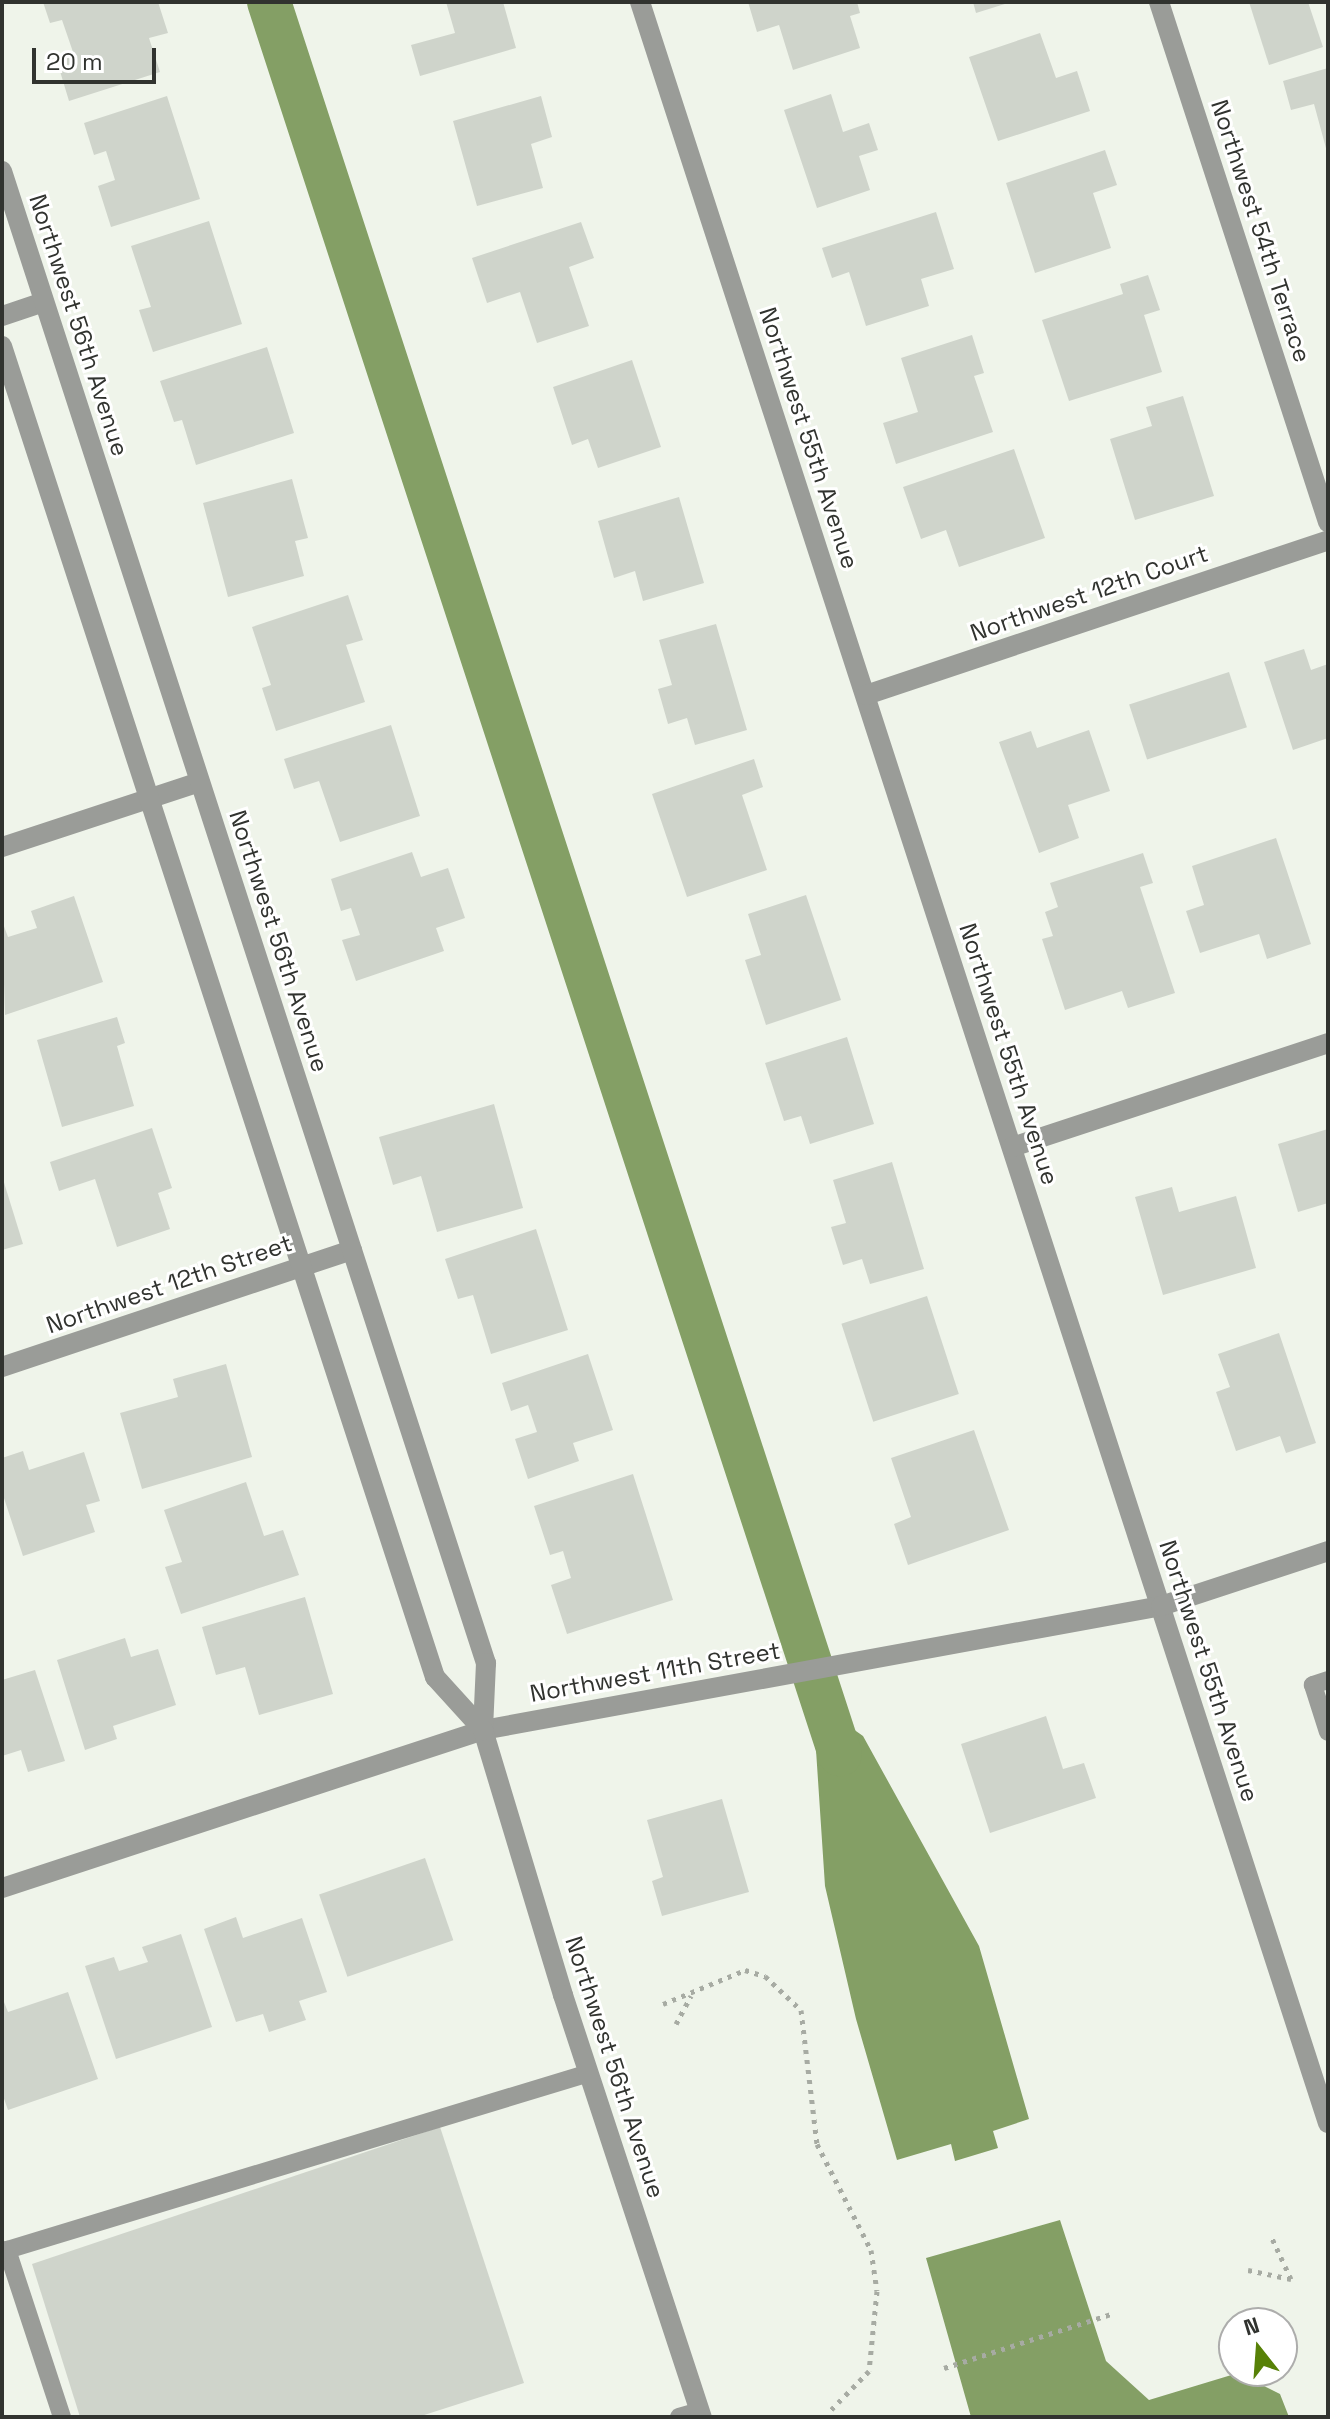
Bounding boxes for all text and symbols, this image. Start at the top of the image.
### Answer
scale bar [36,32,160,82]
text: 20 m [46,46,103,77]
street label: Northwest 54th Terrace [1205,96,1317,366]
street label: Northwest 56th Avenue [23,190,135,460]
street label: Northwest 55th Avenue [753,303,865,573]
street label: Northwest 12th Court [966,539,1212,647]
street label: Northwest 56th Avenue [223,806,335,1076]
street label: Northwest 55th Avenue [953,919,1065,1189]
street label: Northwest 12th Street [42,1228,296,1340]
street label: Northwest 55th Avenue [1153,1536,1265,1806]
street label: Northwest 11th Street [528,1636,782,1708]
street label: Northwest 56th Avenue [559,1932,671,2202]
north arrow [1218,2307,1298,2387]
text: N [1240,2310,1263,2342]

